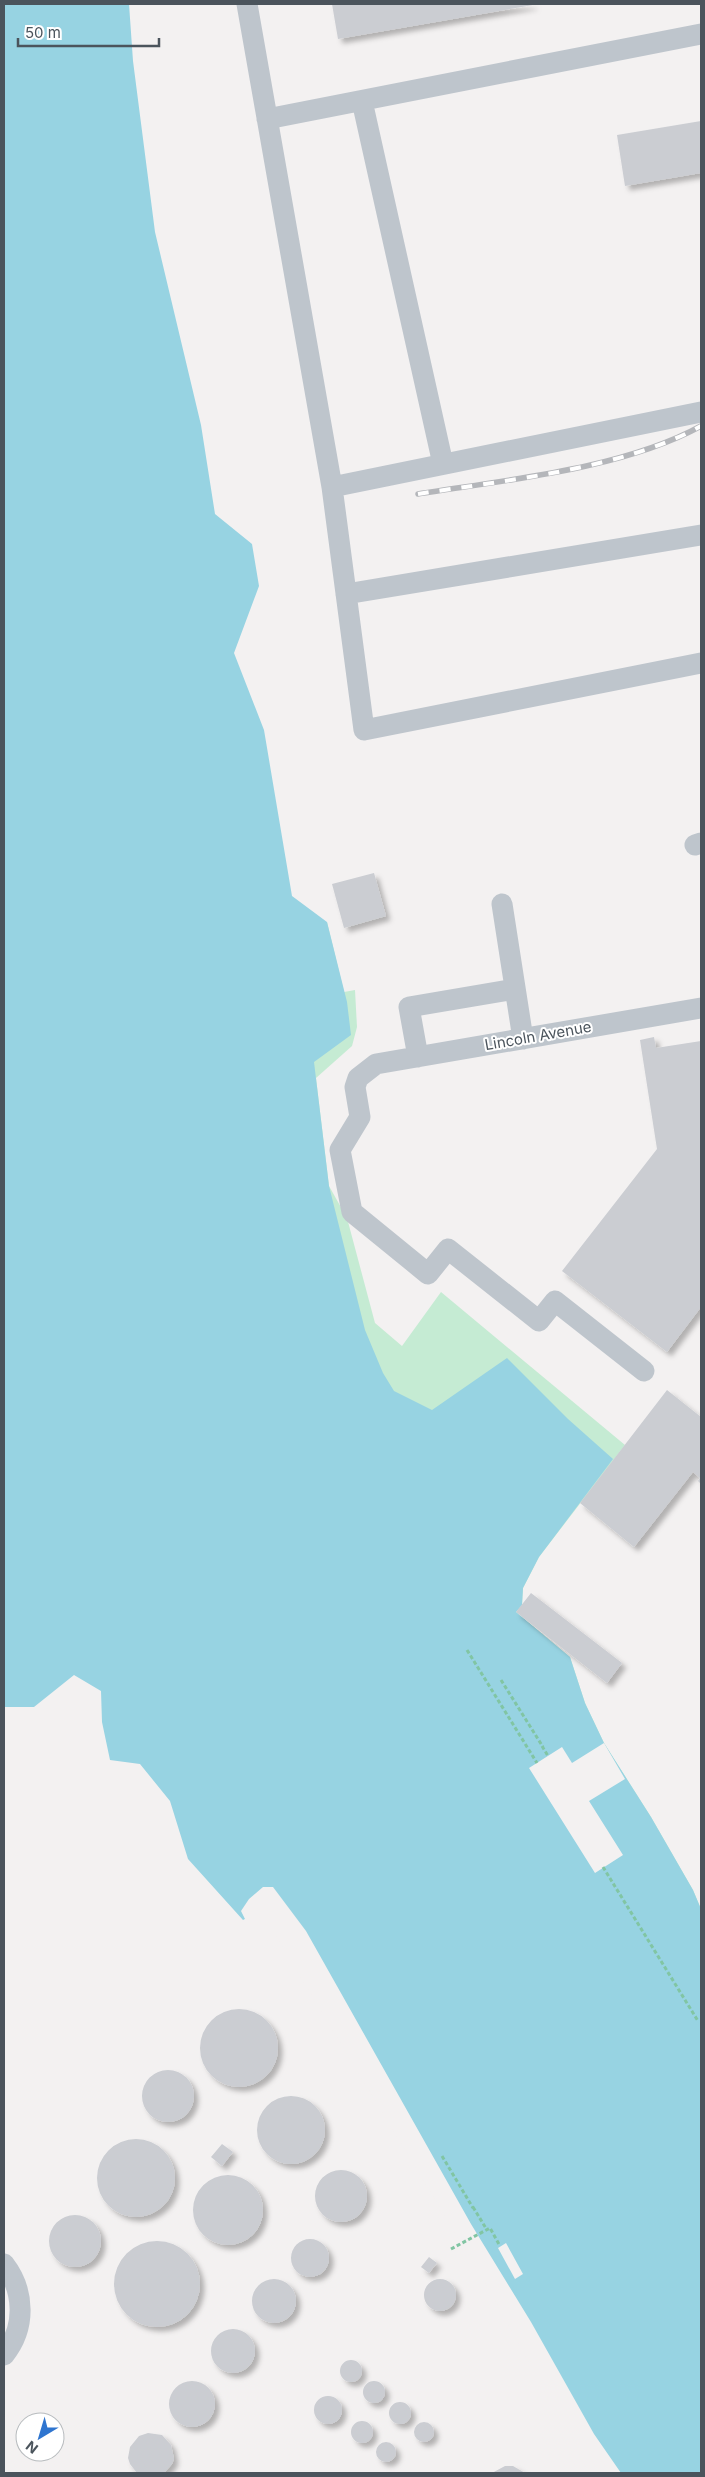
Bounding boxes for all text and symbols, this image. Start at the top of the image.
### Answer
scale bar [18,15,159,47]
text: 50 m [25,23,61,42]
street label: Lincoln Avenue [483,1017,593,1054]
north arrow [15,2412,65,2462]
text: N [22,2438,41,2458]

